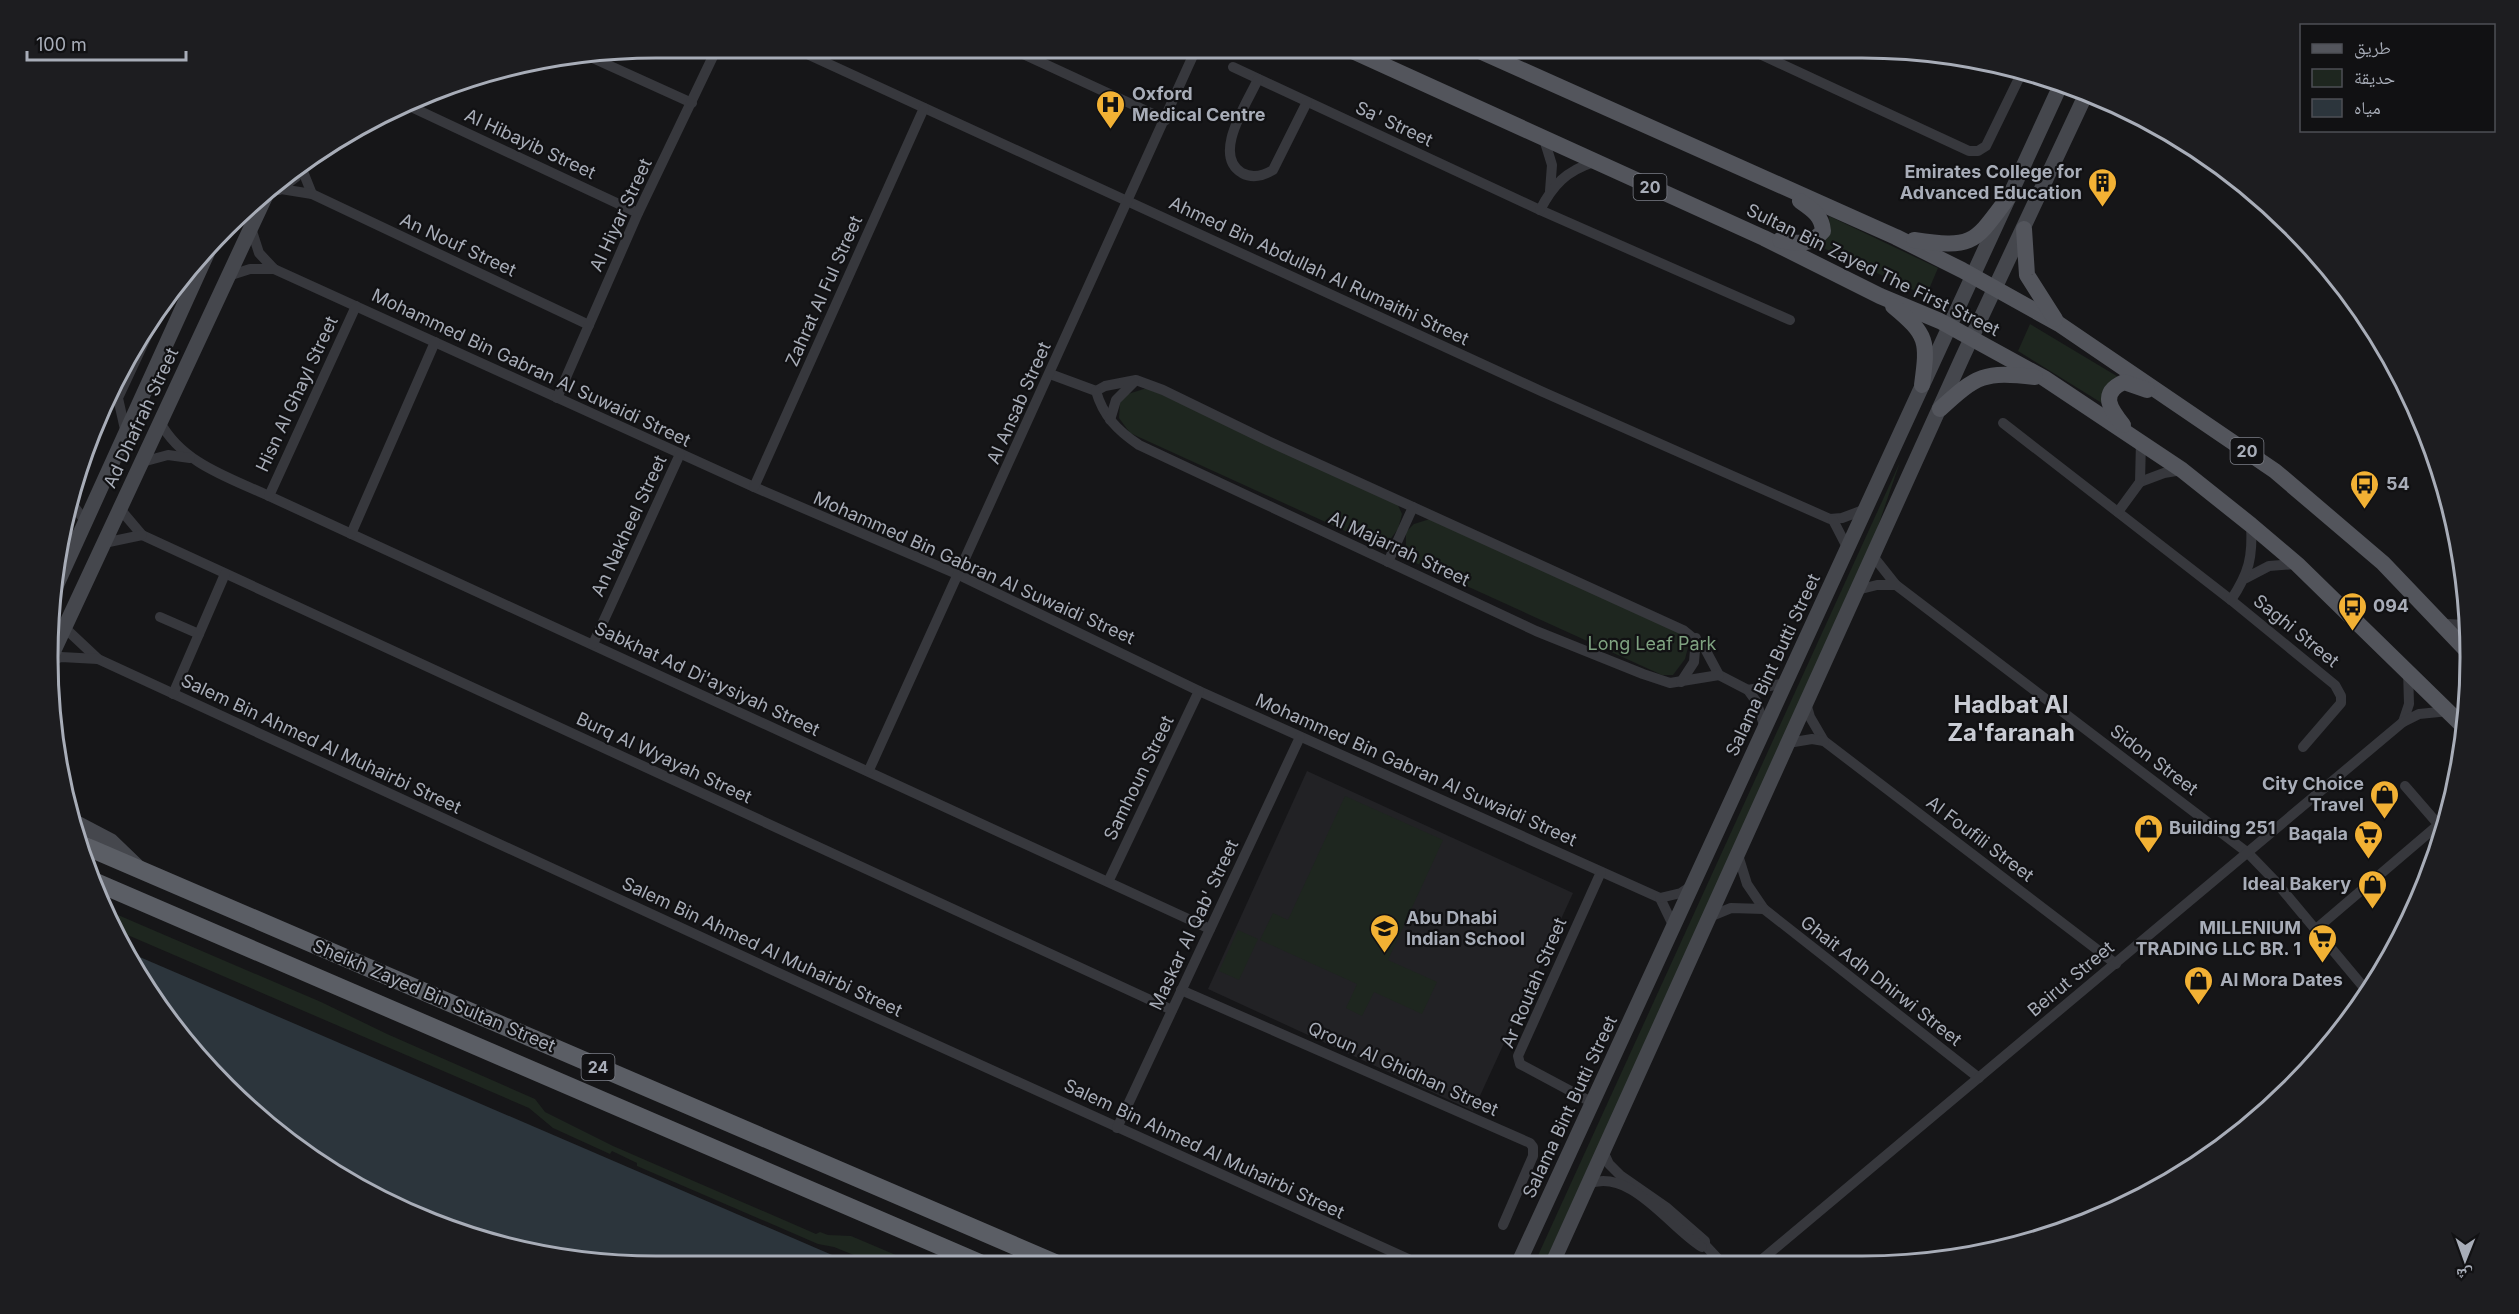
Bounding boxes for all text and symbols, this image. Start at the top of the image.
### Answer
scale bar [27,24,186,62]
legend [2300,24,2495,132]
text: 100 m [36,34,87,55]
text: طريق [2354,37,2391,59]
text: حديقة [2354,67,2395,88]
place label: Oxford Medical Centre [1132,83,1266,125]
hospital icon: Oxford Medical Centre [1095,88,1127,130]
street label: Sa' Street [1352,97,1436,151]
text: مياه [2354,97,2381,118]
street label: Al Hibayib Street [461,104,599,183]
street label: Al Hiyar Street [585,155,656,275]
place label: Emirates College for Advanced Education [1900,161,2082,203]
building icon: Emirates College for Advanced Education [2087,166,2119,208]
road number: 20 [1634,174,1666,200]
street label: Ahmed Bin Abdullah Al Rumaithi Street [1166,192,1472,349]
street label: Sultan Bin Zayed The First Street [1743,199,2003,340]
street label: An Nouf Street [397,208,520,281]
street label: Zahrat Al Ful Street [781,212,866,369]
street label: Mohammed Bin Gabran Al Suwaidi Street [368,284,694,451]
street label: Hisn Al Ghayl Street [251,313,342,475]
street label: Al Ansab Street [982,338,1055,467]
street label: Ad Dhafrah Street [99,344,182,491]
road number: 20 [2230,438,2264,464]
street label: An Nakheel Street [587,452,671,600]
bus stop icon: 54 [2349,468,2381,510]
place label: 54 [2386,473,2410,494]
street label: Mohammed Bin Gabran Al Suwaidi Street [810,487,1138,648]
street label: Al Majarrah Street [1325,507,1473,590]
street label: Salama Bint Butti Street [1721,570,1824,759]
street label: Saghi Street [2249,590,2343,671]
bus stop icon: 094 [2336,590,2368,632]
place label: 094 [2373,595,2409,616]
street label: Sabkhat Ad Di'aysiyah Street [591,617,823,740]
park label: Long Leaf Park [1588,633,1717,654]
street label: Salem Bin Ahmed Al Muhairbi Street [178,669,465,818]
street label: Mohammed Bin Gabran Al Suwaidi Street [1252,689,1580,850]
district label: Hadbat Al Za'faranah [1947,690,2075,747]
street label: Burq Al Wyayah Street [573,708,755,807]
street label: Samhoun Street [1099,712,1178,844]
street label: Sidon Street [2106,720,2202,799]
place label: City Choice Travel [2262,773,2364,815]
shop icon: City Choice Travel [2369,778,2401,820]
street label: Al Foufili Street [1923,791,2038,886]
shop icon: Building 251 [2132,812,2164,854]
place label: Building 251 [2169,817,2276,838]
supermarket icon: Baqala [2353,818,2385,860]
place label: Baqala [2289,823,2348,844]
street label: Maskar Al Qab' Street [1145,836,1242,1013]
shop icon: Ideal Bakery [2356,868,2388,910]
street label: Salem Bin Ahmed Al Muhairbi Street [619,872,906,1021]
place label: Ideal Bakery [2243,873,2351,894]
place label: Abu Dhabi Indian School [1406,907,1525,949]
street label: Ghait Adh Dhirwi Street [1797,911,1966,1050]
school or university icon: Abu Dhabi Indian School [1369,912,1401,954]
street label: Ar Routah Street [1497,914,1571,1051]
place label: MILLENIUM TRADING LLC BR. 1 [2136,917,2301,959]
supermarket icon: MILLENIUM TRADING LLC BR. 1 [2306,922,2338,964]
street label: Sheikh Zayed Bin Sultan Street [310,935,559,1056]
street label: Beirut Street [2023,937,2118,1021]
shop icon: Al Mora Dates [2183,964,2215,1006]
place label: Al Mora Dates [2220,969,2343,990]
street label: Salama Bint Butti Street [1518,1012,1621,1201]
street label: Qroun Al Ghidhan Street [1305,1017,1502,1120]
road number: 24 [582,1054,614,1080]
street label: Salem Bin Ahmed Al Muhairbi Street [1061,1074,1348,1223]
north arrow [2435,1230,2495,1290]
text: ش [2456,1265,2473,1285]

